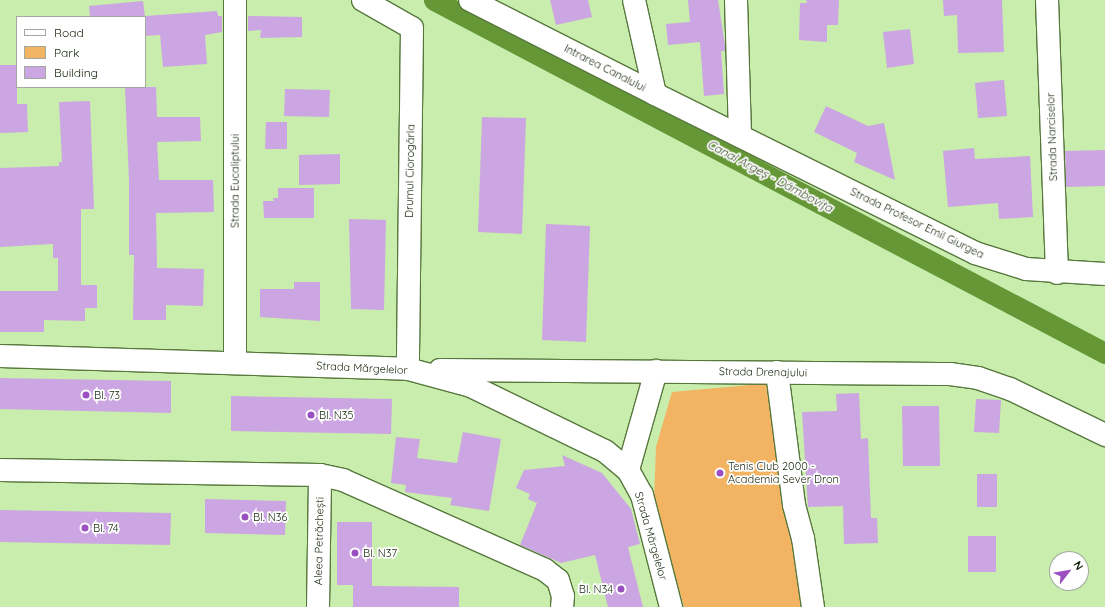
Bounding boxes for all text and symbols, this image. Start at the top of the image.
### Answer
legend [16,16,146,88]
text: Road [54,25,84,40]
street label: Intrarea Canalului [562,42,648,94]
text: Park [54,45,79,60]
text: Building [54,65,98,80]
street label: Strada Narciselor [1044,93,1060,181]
street label: Drumul Ciorogârla [403,124,417,218]
street label: Strada Eucaliptului [228,134,242,228]
water label: Canal Argeș - Dâmbovița [705,137,835,215]
street label: Strada Profesor Emil Giurgea [848,185,986,261]
street label: Strada Mărgelelor [316,359,408,377]
street label: Strada Drenajului [719,365,807,379]
place label: Bl. 73 [94,388,120,402]
marker: Bl. 73 [81,390,91,400]
place label: Bl. N35 [319,408,353,422]
marker: Bl. N35 [306,410,316,420]
place label: Tenis Club 2000 - Academia Sever Dron [728,460,839,486]
marker: Tenis Club 2000 - Academia Sever Dron [715,468,725,478]
street label: Strada Mărgelelor [632,490,670,582]
street label: Aleea Petrăchești [312,497,326,585]
place label: Bl. N36 [253,510,287,524]
marker: Bl. N36 [240,512,250,522]
place label: Bl. 74 [93,521,119,535]
marker: Bl. 74 [80,523,90,533]
place label: Bl. N37 [363,546,397,560]
marker: Bl. N37 [350,548,360,558]
north arrow [1049,551,1089,591]
text: N [1070,558,1087,572]
place label: Bl. N34 [579,582,613,596]
marker: Bl. N34 [616,584,626,594]

